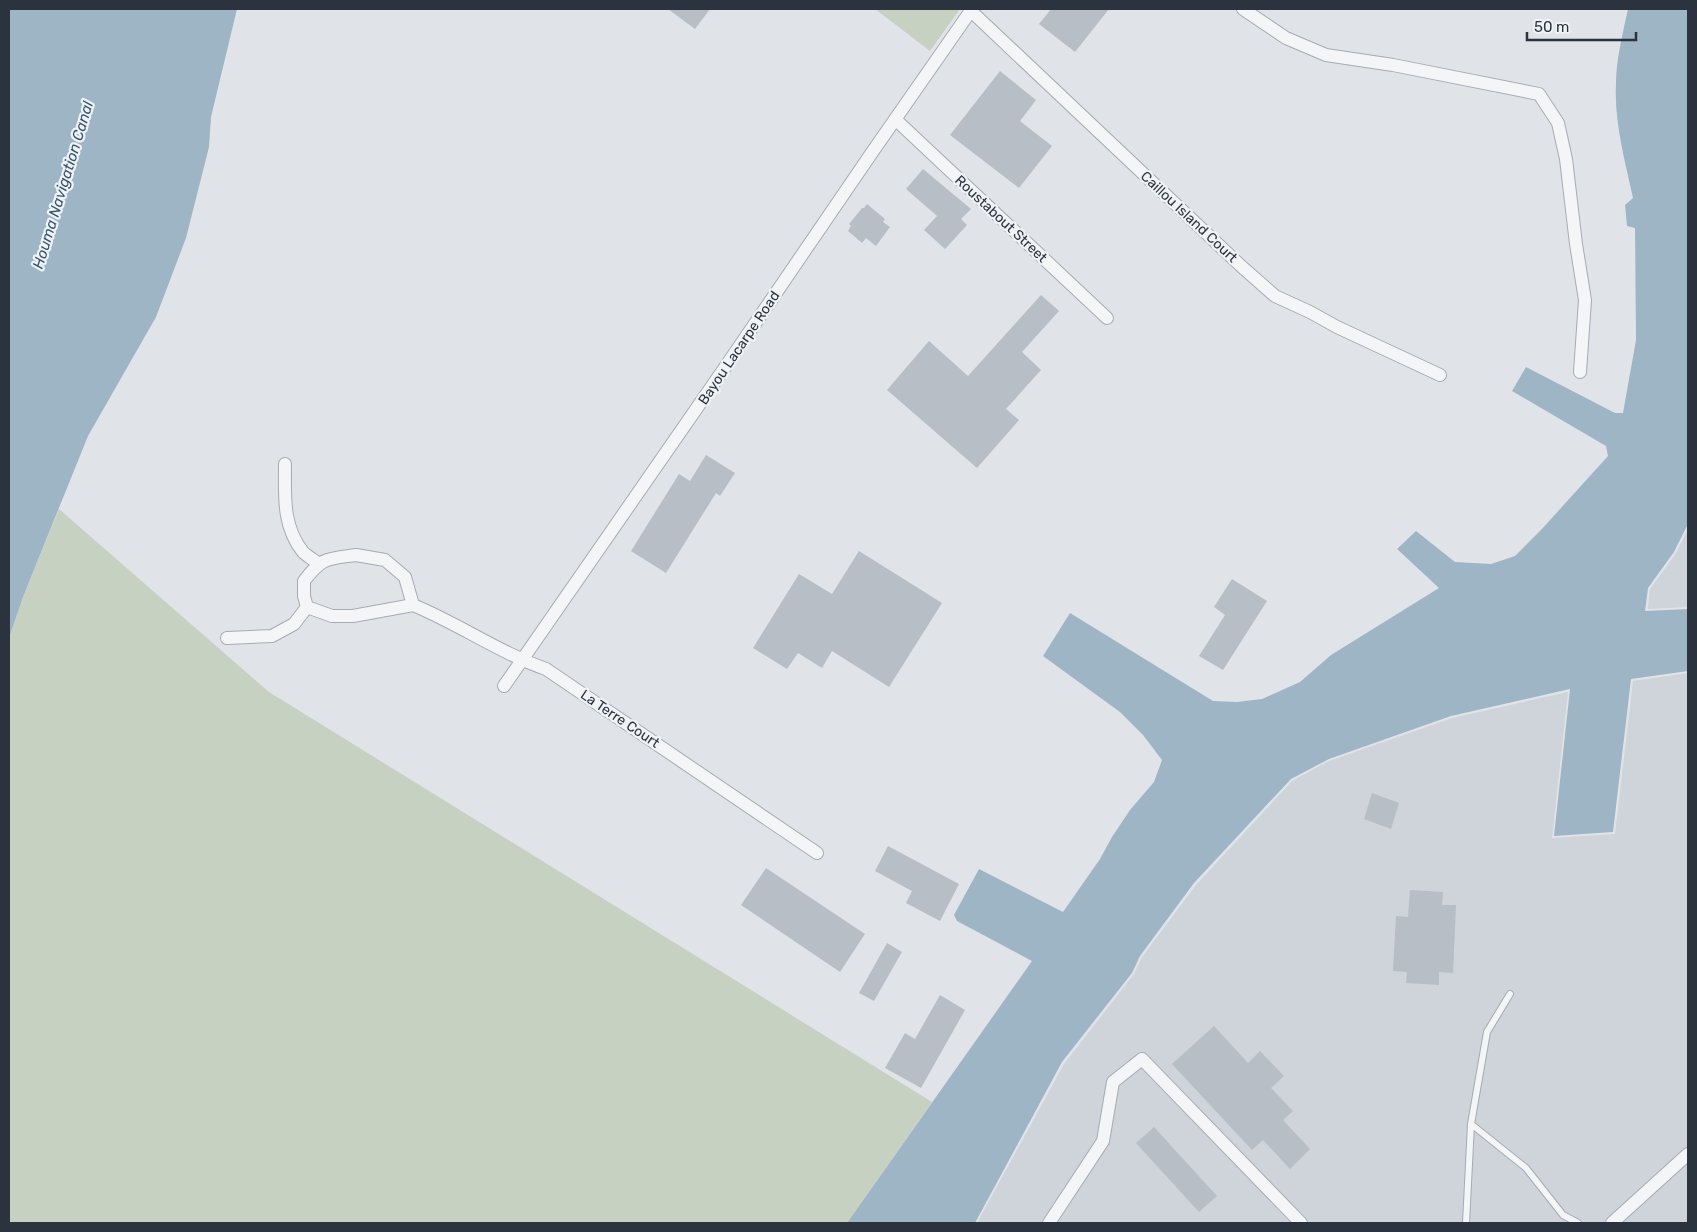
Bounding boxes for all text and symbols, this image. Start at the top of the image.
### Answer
scale bar [1527,10,1636,42]
text: 50 m [1534,18,1569,36]
water label: Houma Navigation Canal [29,99,97,271]
street label: Caillou Island Court [1137,168,1241,267]
street label: Roustabout Street [951,172,1051,267]
street label: Bayou Lacarpe Road [695,288,783,408]
street label: La Terre Court [577,686,663,752]

